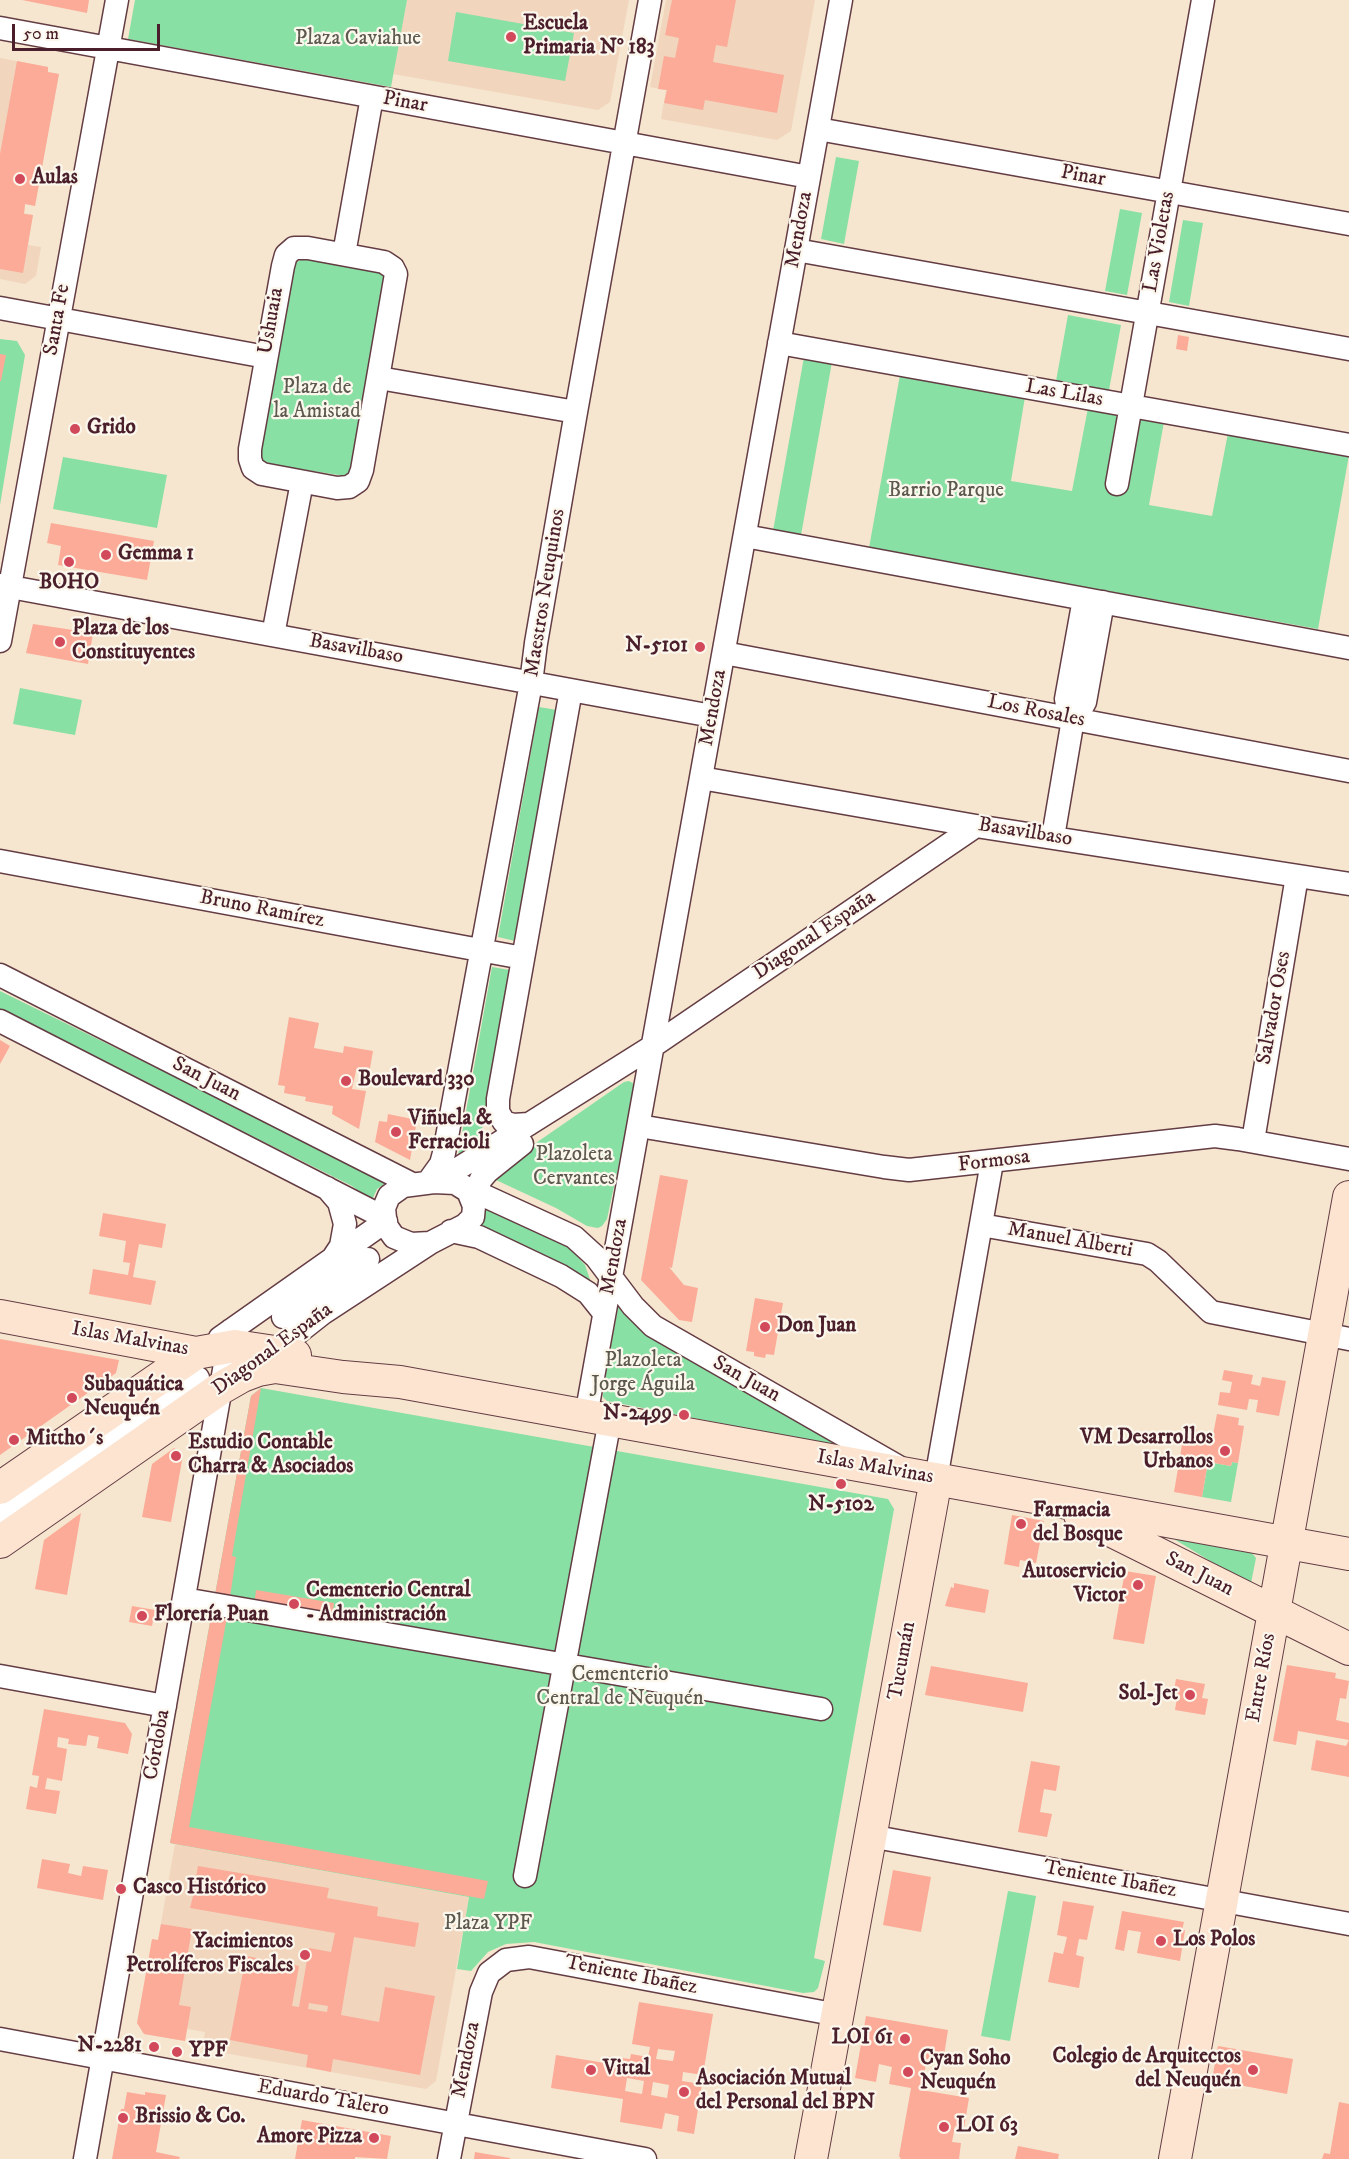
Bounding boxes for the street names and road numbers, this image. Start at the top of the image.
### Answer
street label: Pinar [381,87,429,119]
street label: Pinar [1059,161,1107,193]
street label: Mendoza [781,190,819,270]
street label: Las Violetas [1139,190,1181,294]
street label: Santa Fe [39,282,77,358]
street label: Ushuaia [254,286,290,356]
street label: Las Lilas [1023,375,1105,413]
street label: Maestros Neuquinos [520,507,572,679]
street label: Basavilbaso [307,629,405,671]
street label: Mendoza [695,668,733,748]
street label: Los Rosales [985,690,1087,734]
street label: Basavilbaso [976,813,1074,853]
street label: Bruno Ramírez [198,886,326,934]
street label: Diagonal España [749,886,881,986]
street label: Salvador Oses [1253,949,1297,1067]
street label: San Juan [168,1052,244,1108]
street label: Formosa [957,1145,1031,1179]
street label: Mendoza [596,1217,634,1297]
street label: Manuel Alberti [1005,1218,1135,1264]
street label: Diagonal España [208,1298,338,1402]
street label: Islas Malvinas [70,1317,190,1363]
street label: San Juan [708,1351,784,1409]
street label: Islas Malvinas [815,1445,935,1491]
street label: San Juan [1161,1547,1237,1603]
street label: Tucumán [884,1620,922,1702]
street label: Entre Ríos [1242,1631,1282,1725]
street label: Córdoba [139,1708,177,1782]
street label: Teniente Ibañez [1042,1856,1178,1904]
street label: Teniente Ibañez [563,1951,699,2001]
street label: Mendoza [447,2020,487,2100]
street label: Eduardo Talero [255,2075,391,2123]

